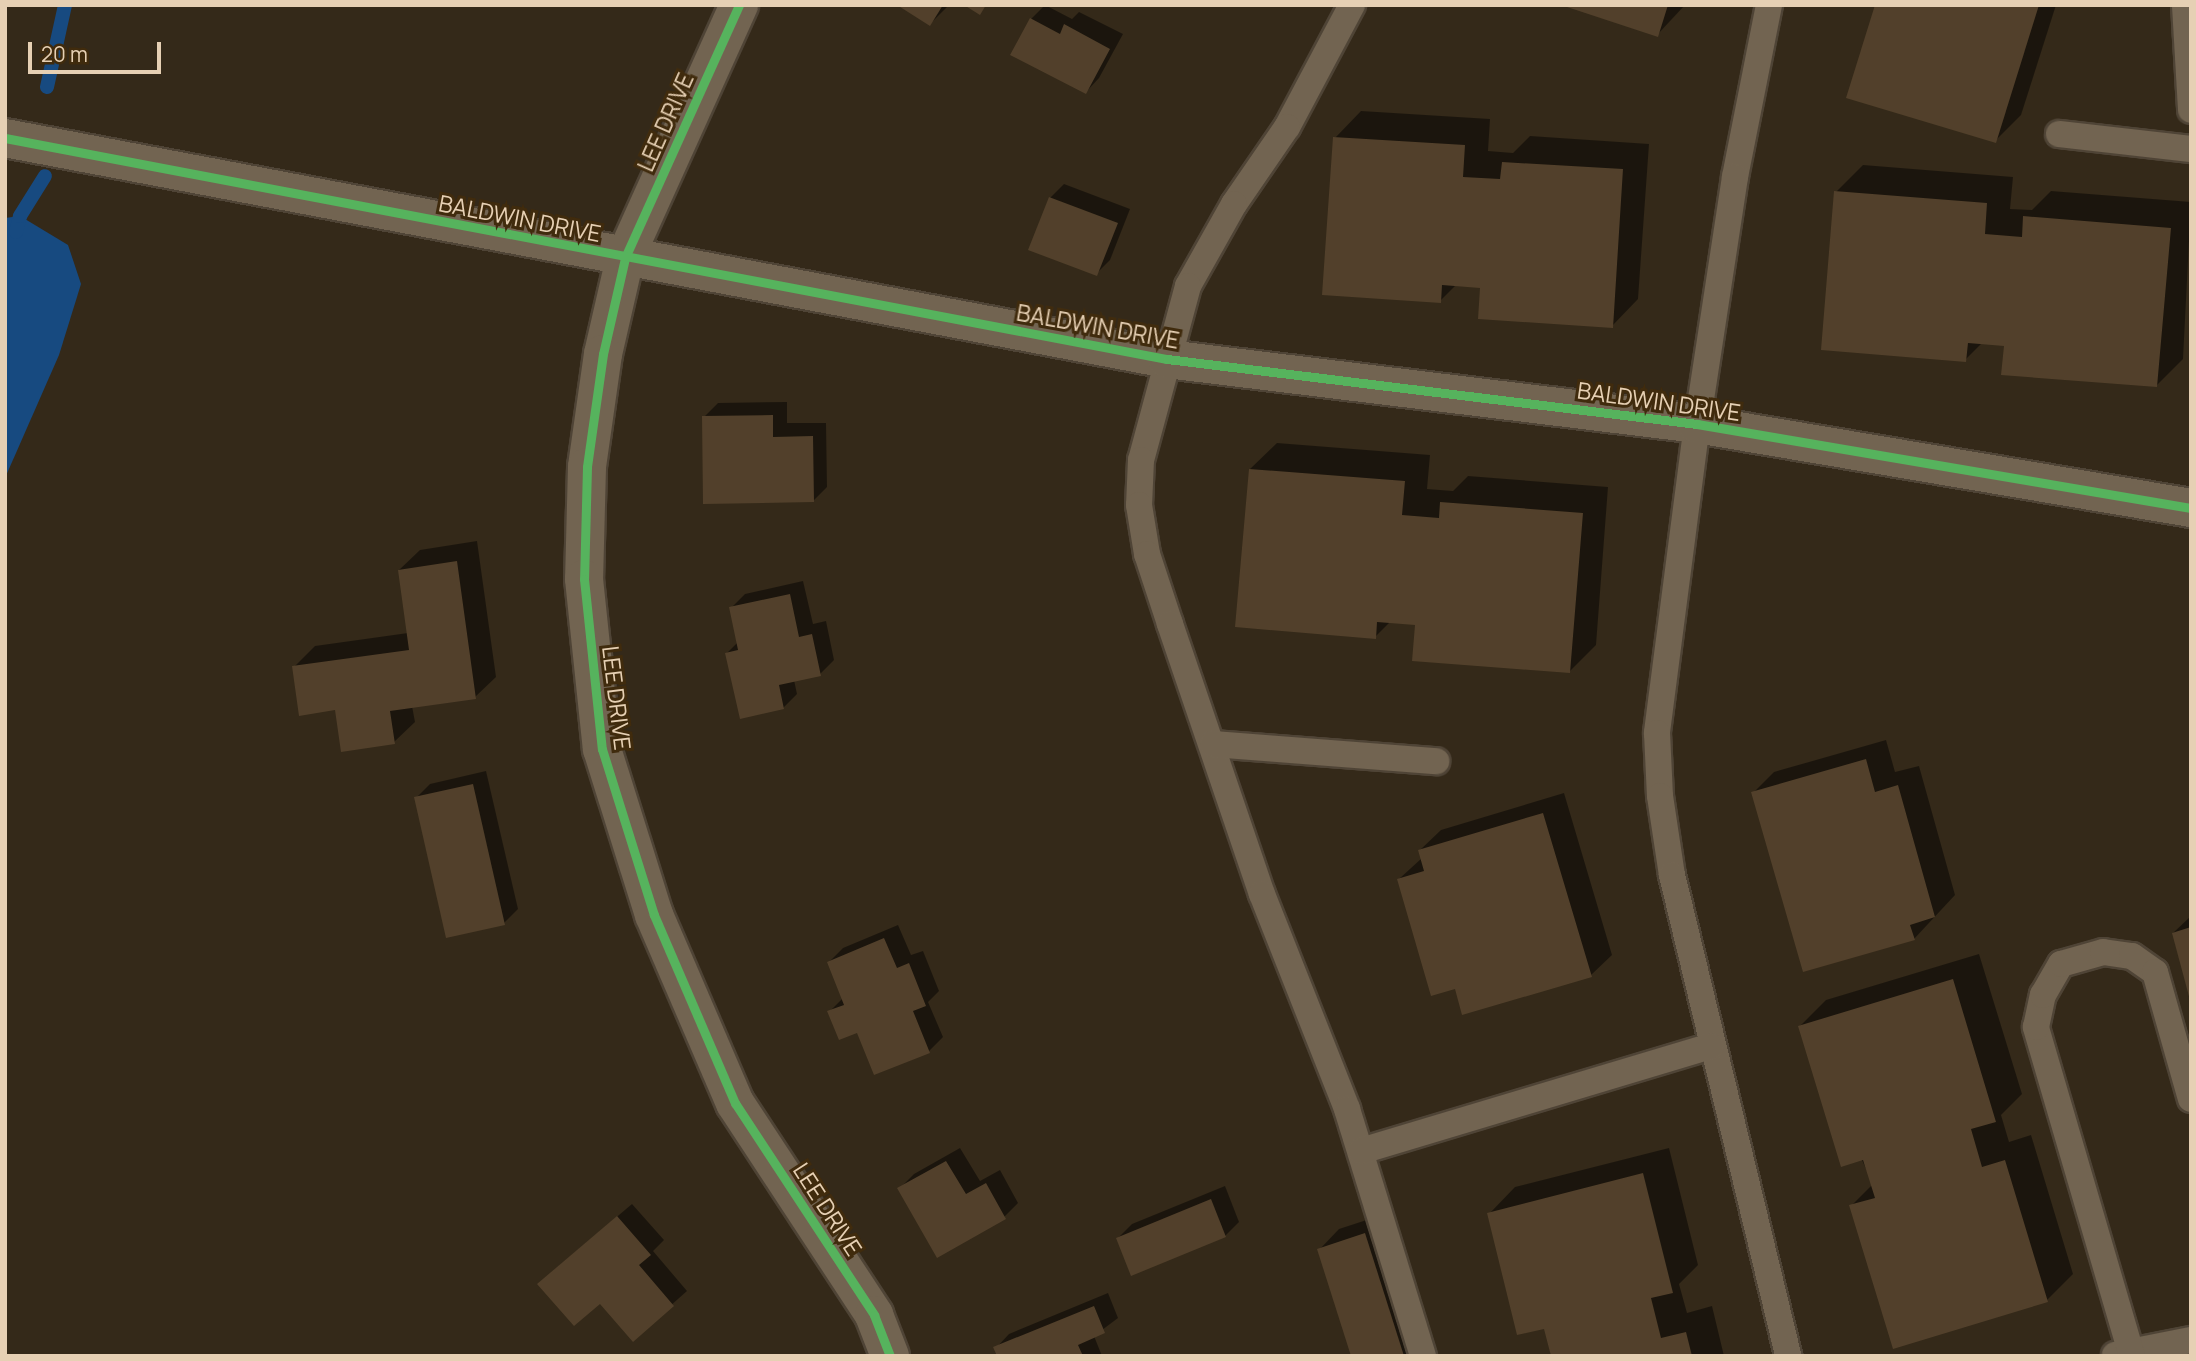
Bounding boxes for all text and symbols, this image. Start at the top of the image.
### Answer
scale bar [32,28,164,72]
text: 20 m [41,40,88,68]
street label: LEE DRIVE [631,68,699,176]
street label: BALDWIN DRIVE [437,189,603,247]
street label: BALDWIN DRIVE [1015,298,1181,354]
street label: BALDWIN DRIVE [1576,376,1742,426]
street label: LEE DRIVE [597,644,637,752]
street label: LEE DRIVE [788,1158,868,1260]

